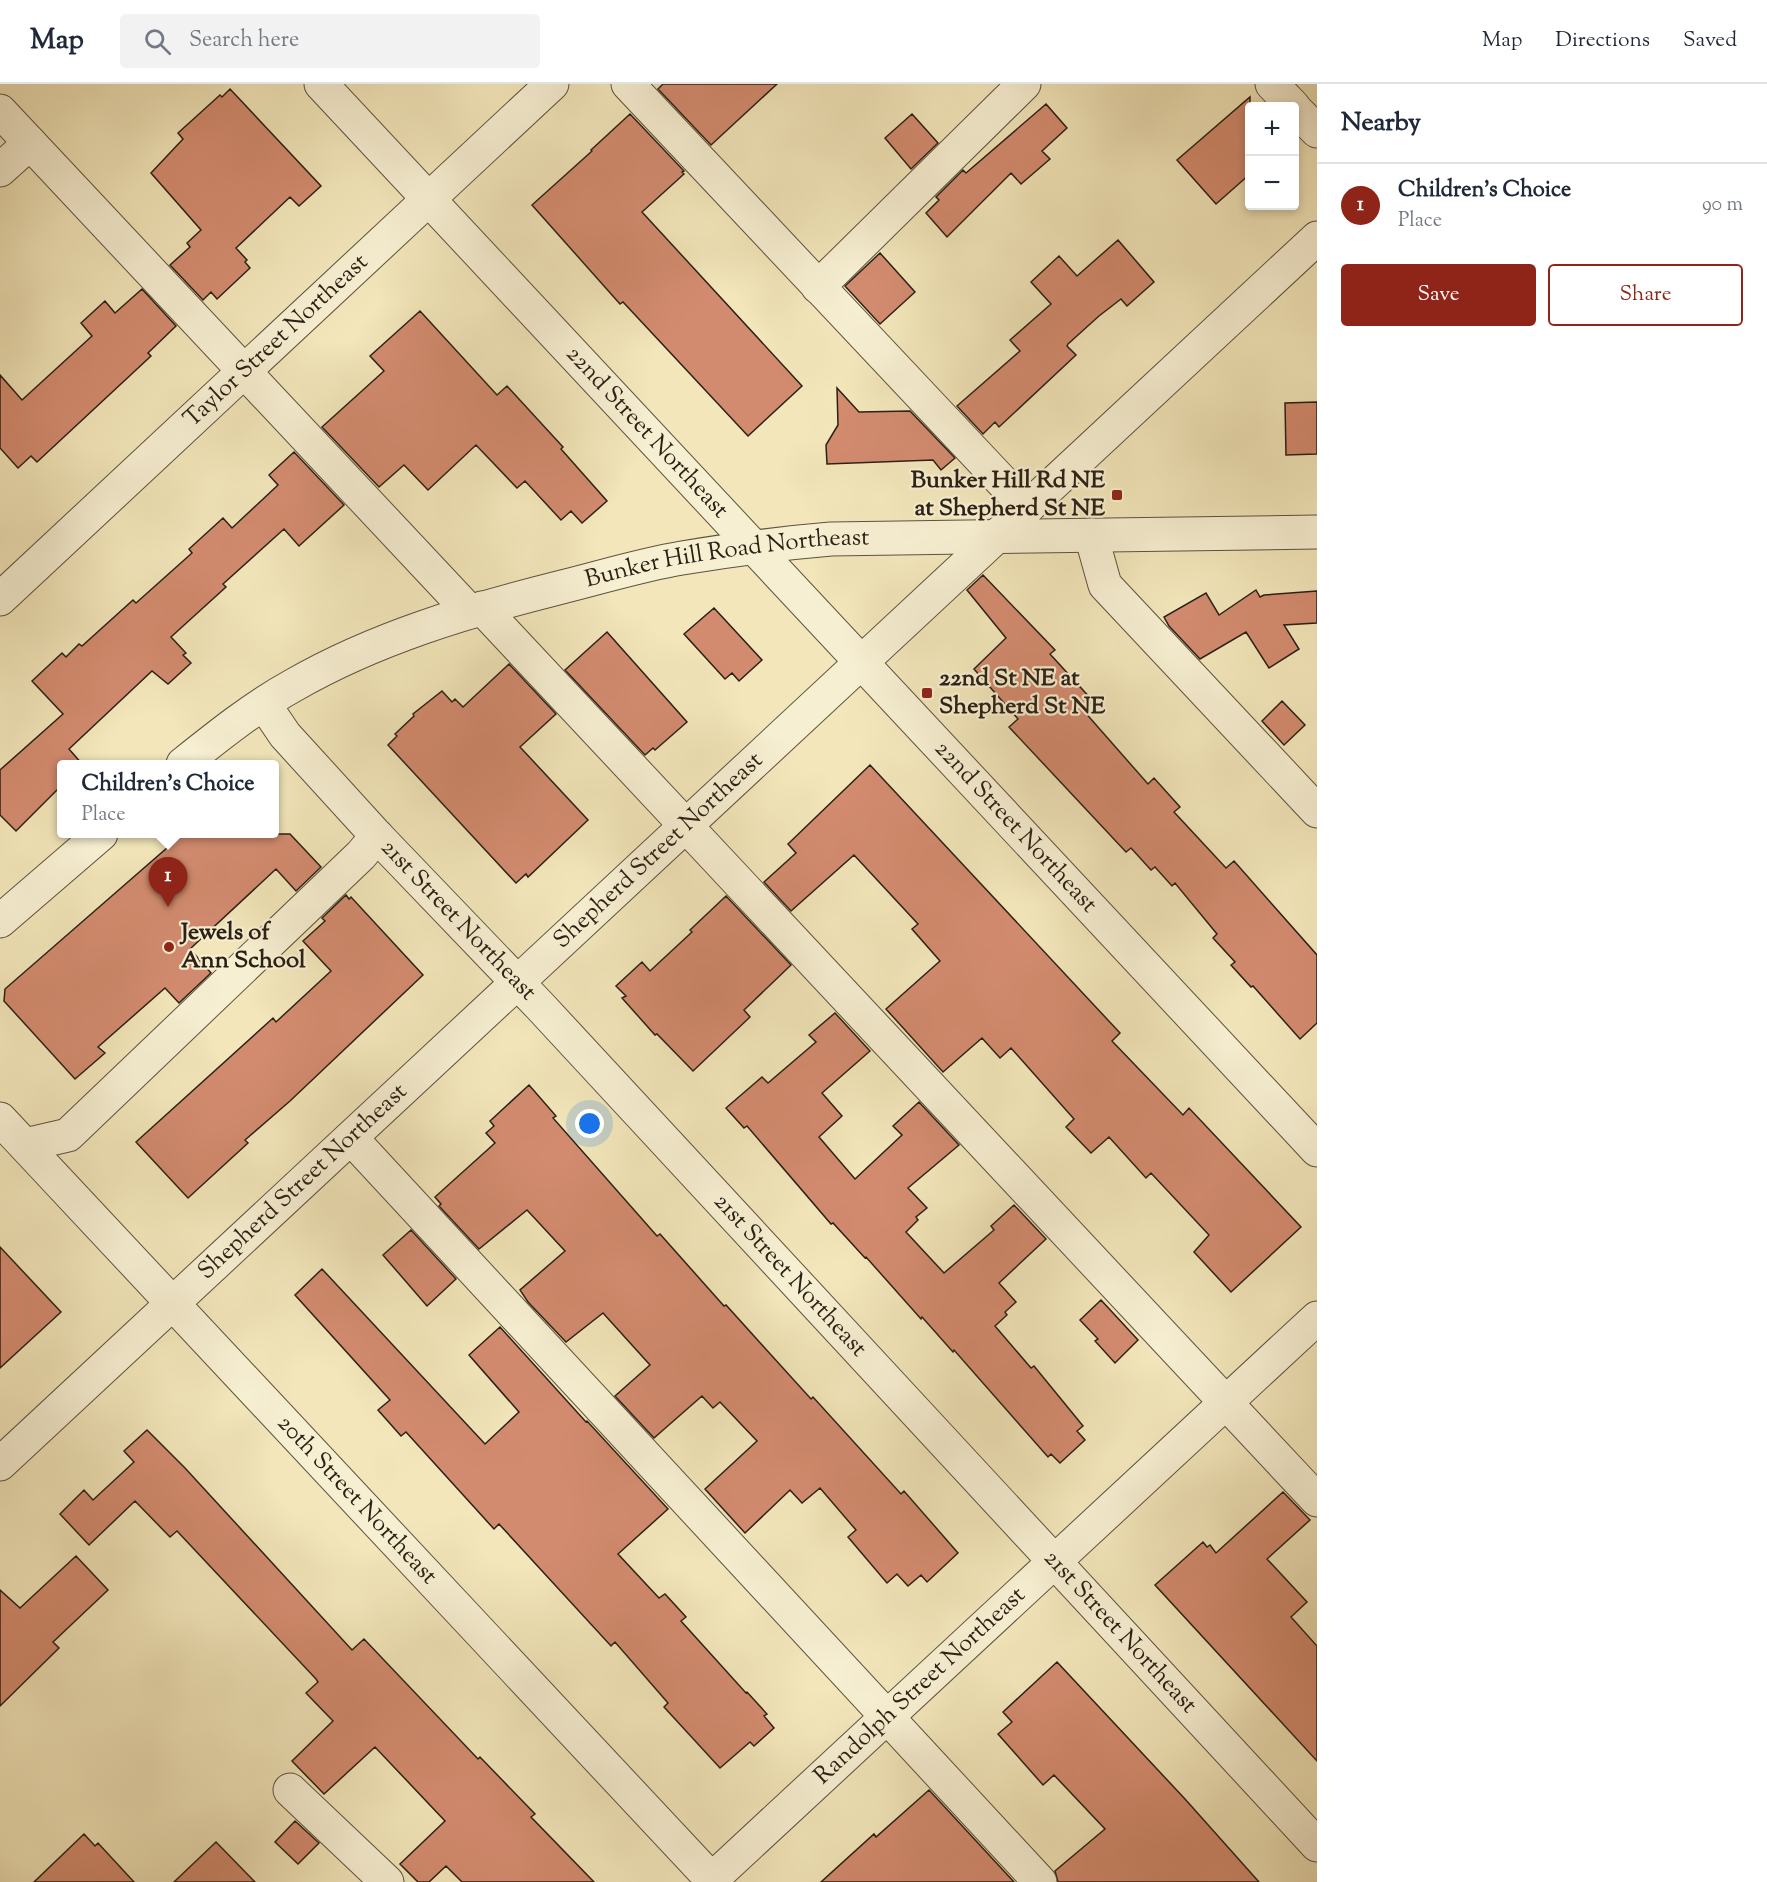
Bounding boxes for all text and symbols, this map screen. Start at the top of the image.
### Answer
search box [120,14,540,68]
text: Map [30,21,84,61]
icon: search [141,25,174,58]
text: Search here [189,25,299,57]
text: Map [1482,26,1522,56]
text: Directions [1555,26,1650,56]
text: Saved [1683,26,1737,56]
map controls [1245,102,1299,210]
button: + [1245,102,1299,156]
text: Nearby [1341,105,1421,142]
button: − [1245,156,1299,210]
text: Children’s Choice [1398,175,1571,207]
text: 1 [1357,191,1364,220]
text: 90 m [1702,191,1743,220]
text: Place [1398,207,1442,236]
street label: Taylor Street Northeast [177,246,376,436]
button: Save [1341,264,1536,326]
button: Share [1548,264,1743,326]
street label: 22nd Street Northeast [557,339,736,526]
place label: Bunker Hill Rd NE at Shepherd St NE [911,464,1105,526]
marker: Bunker Hill Rd NE at Shepherd St NE [1110,488,1124,502]
street label: Bunker Hill Road Northeast [581,521,870,597]
place label: 22nd St NE at Shepherd St NE [939,662,1106,724]
marker: 22nd St NE at Shepherd St NE [920,686,934,700]
street label: 22nd Street Northeast [926,733,1105,921]
street label: Shepherd Street Northeast [546,745,771,957]
popup [57,760,279,838]
text: Children’s Choice [81,769,255,801]
text: Place [81,801,126,830]
street label: 21st Street Northeast [372,832,544,1009]
pin: 1 [148,858,188,907]
place label: Jewels of Ann School [179,916,306,978]
marker: Jewels of Ann School [162,940,176,954]
street label: Shepherd Street Northeast [191,1076,415,1288]
your location [575,1109,604,1138]
street label: 21st Street Northeast [705,1186,874,1365]
street label: 20th Street Northeast [269,1408,445,1593]
street label: 21st Street Northeast [1035,1543,1204,1722]
street label: Randolph Street Northeast [807,1579,1033,1793]

